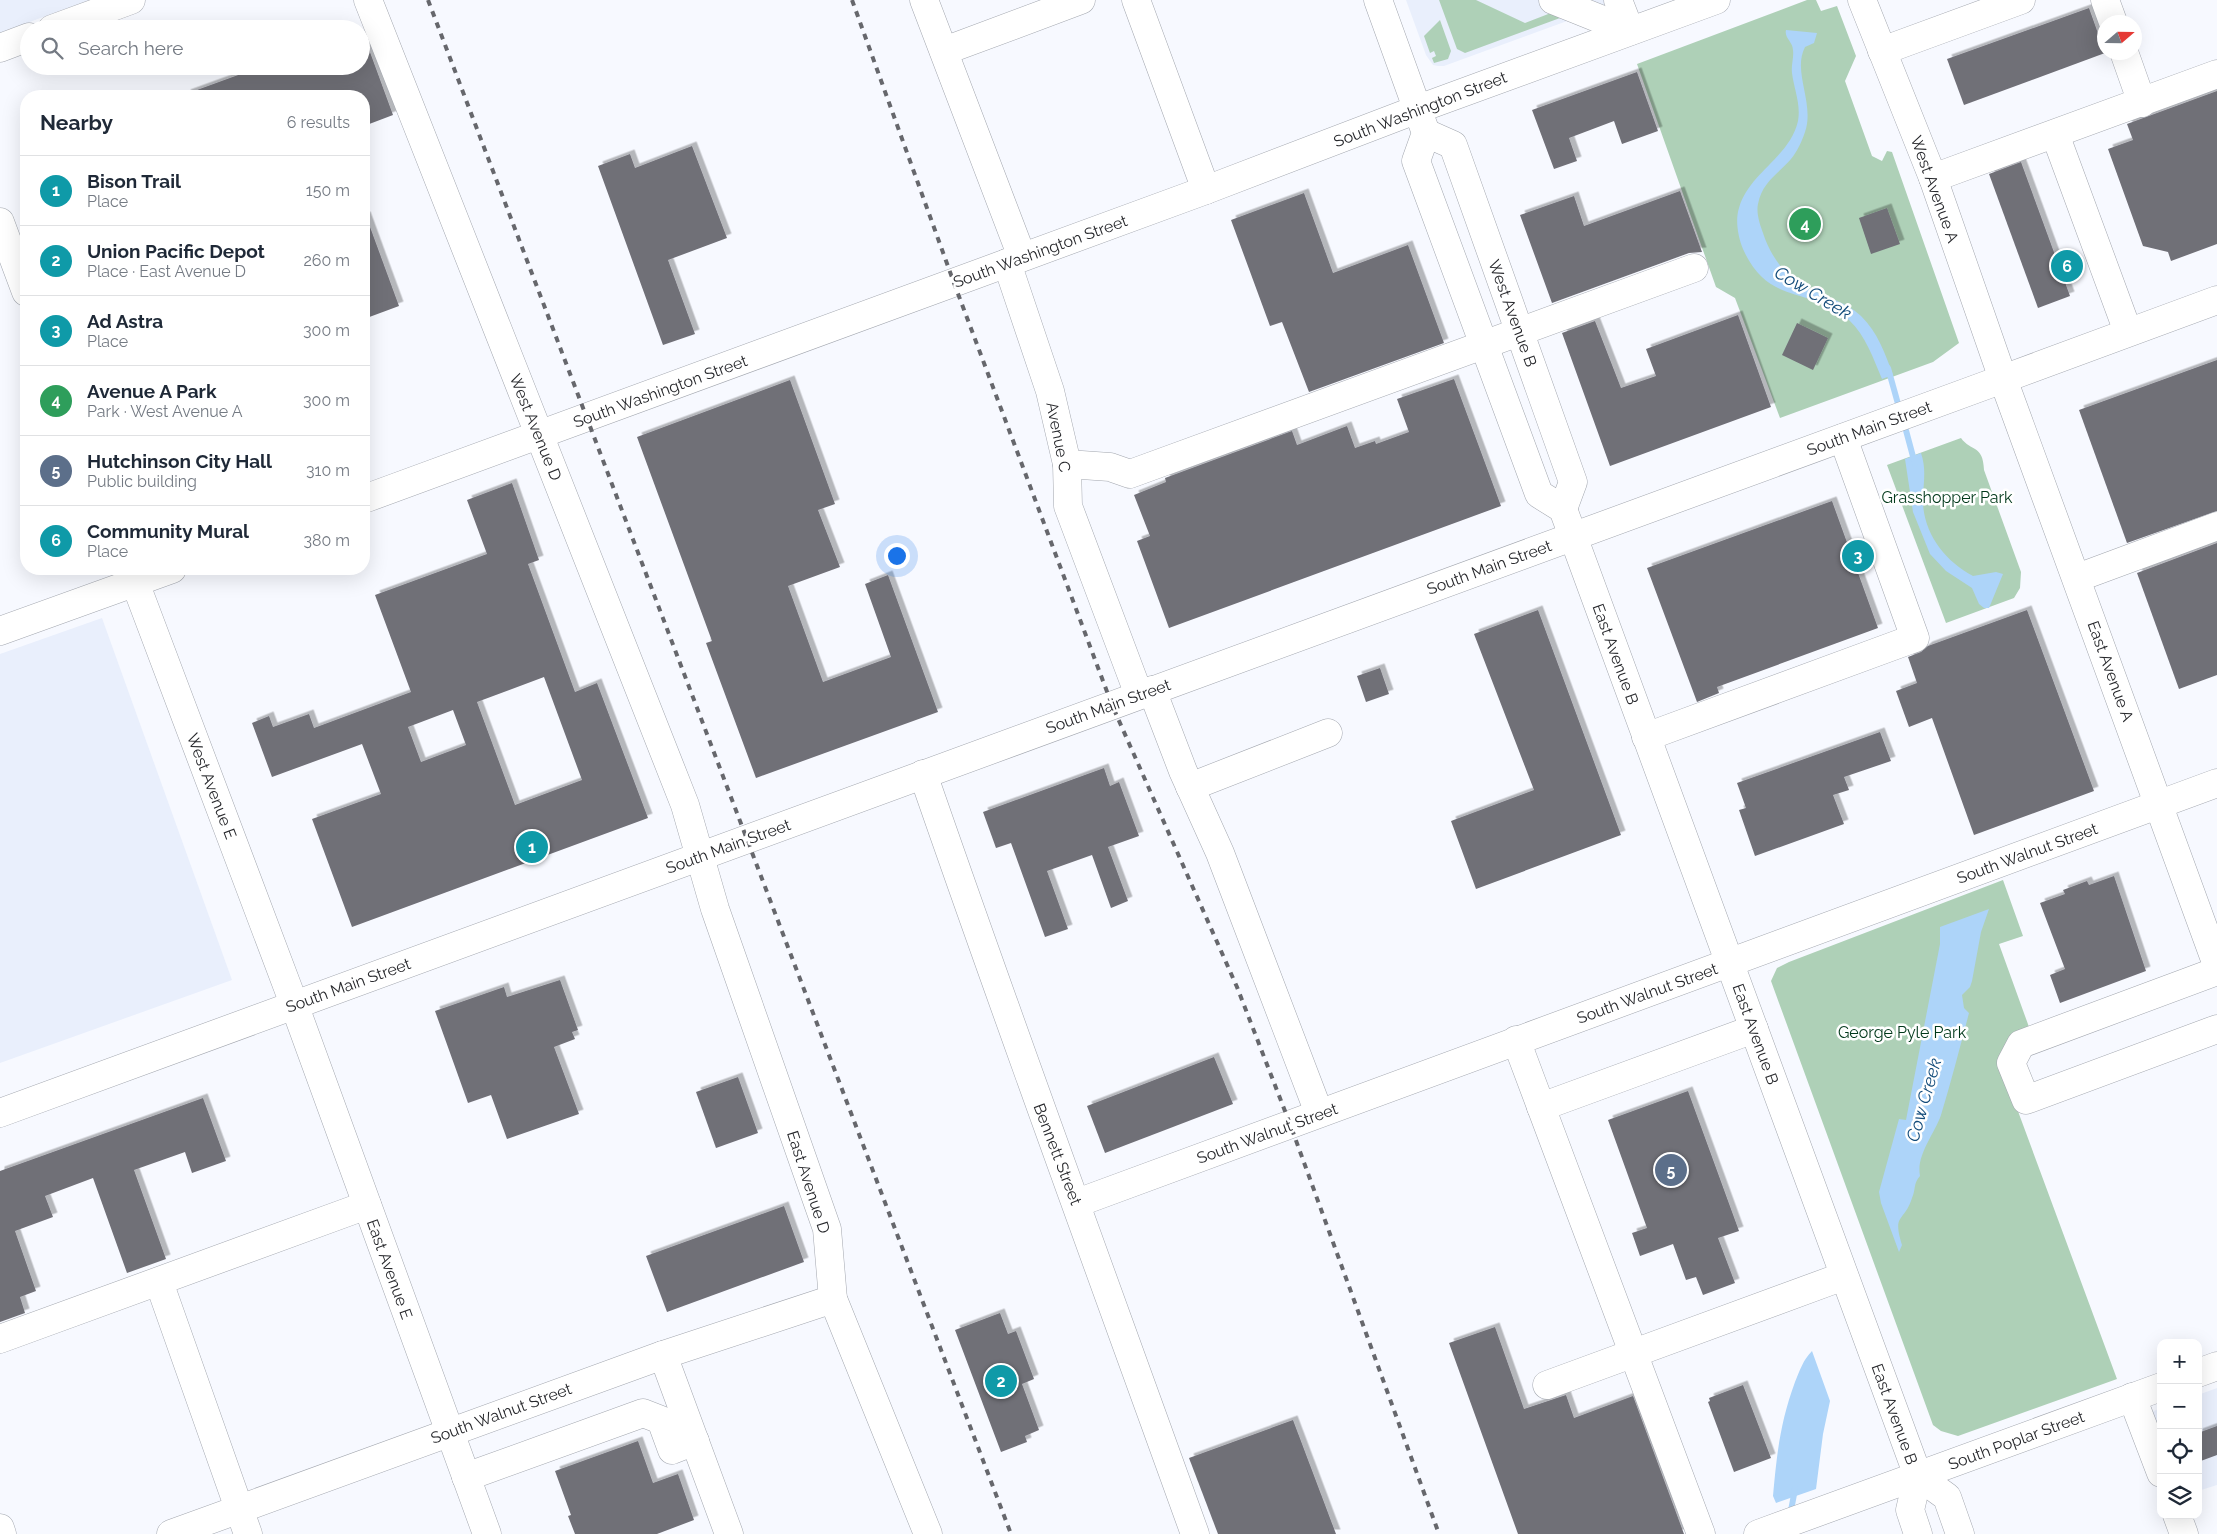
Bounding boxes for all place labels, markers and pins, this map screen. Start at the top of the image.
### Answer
pin: 4 [1789,205,1821,243]
pin: 6 [2051,247,2083,285]
pin: 3 [1842,537,1874,575]
pin: 1 [516,828,548,866]
pin: 5 [1655,1151,1687,1189]
pin: 2 [985,1362,1017,1400]

